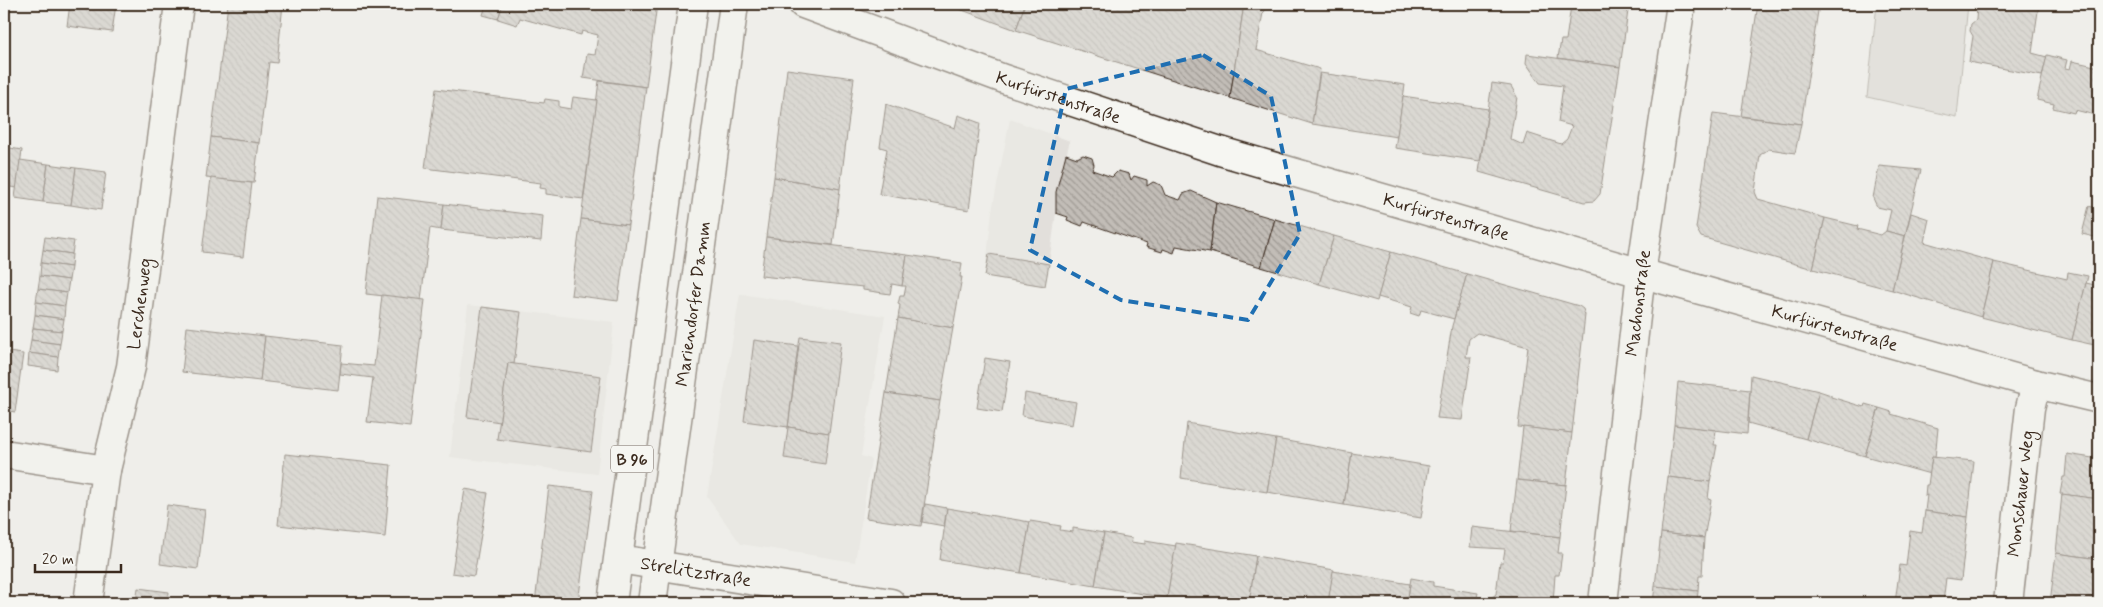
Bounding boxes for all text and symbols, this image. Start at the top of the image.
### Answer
street label: Kurfürstenstraße [992,66,1124,130]
street label: Kurfürstenstraße [1380,188,1512,247]
street label: Mariendorfer Damm [671,220,717,388]
street label: Machonstraße [1620,248,1657,358]
street label: Lerchenweg [122,257,159,351]
street label: Kurfürstenstraße [1769,299,1901,358]
street label: Monschauer Weg [2002,429,2041,558]
road number: B 96 [611,446,653,472]
scale bar [35,542,121,574]
text: 20 m [42,550,74,570]
street label: Strelitzstraße [639,552,753,593]

